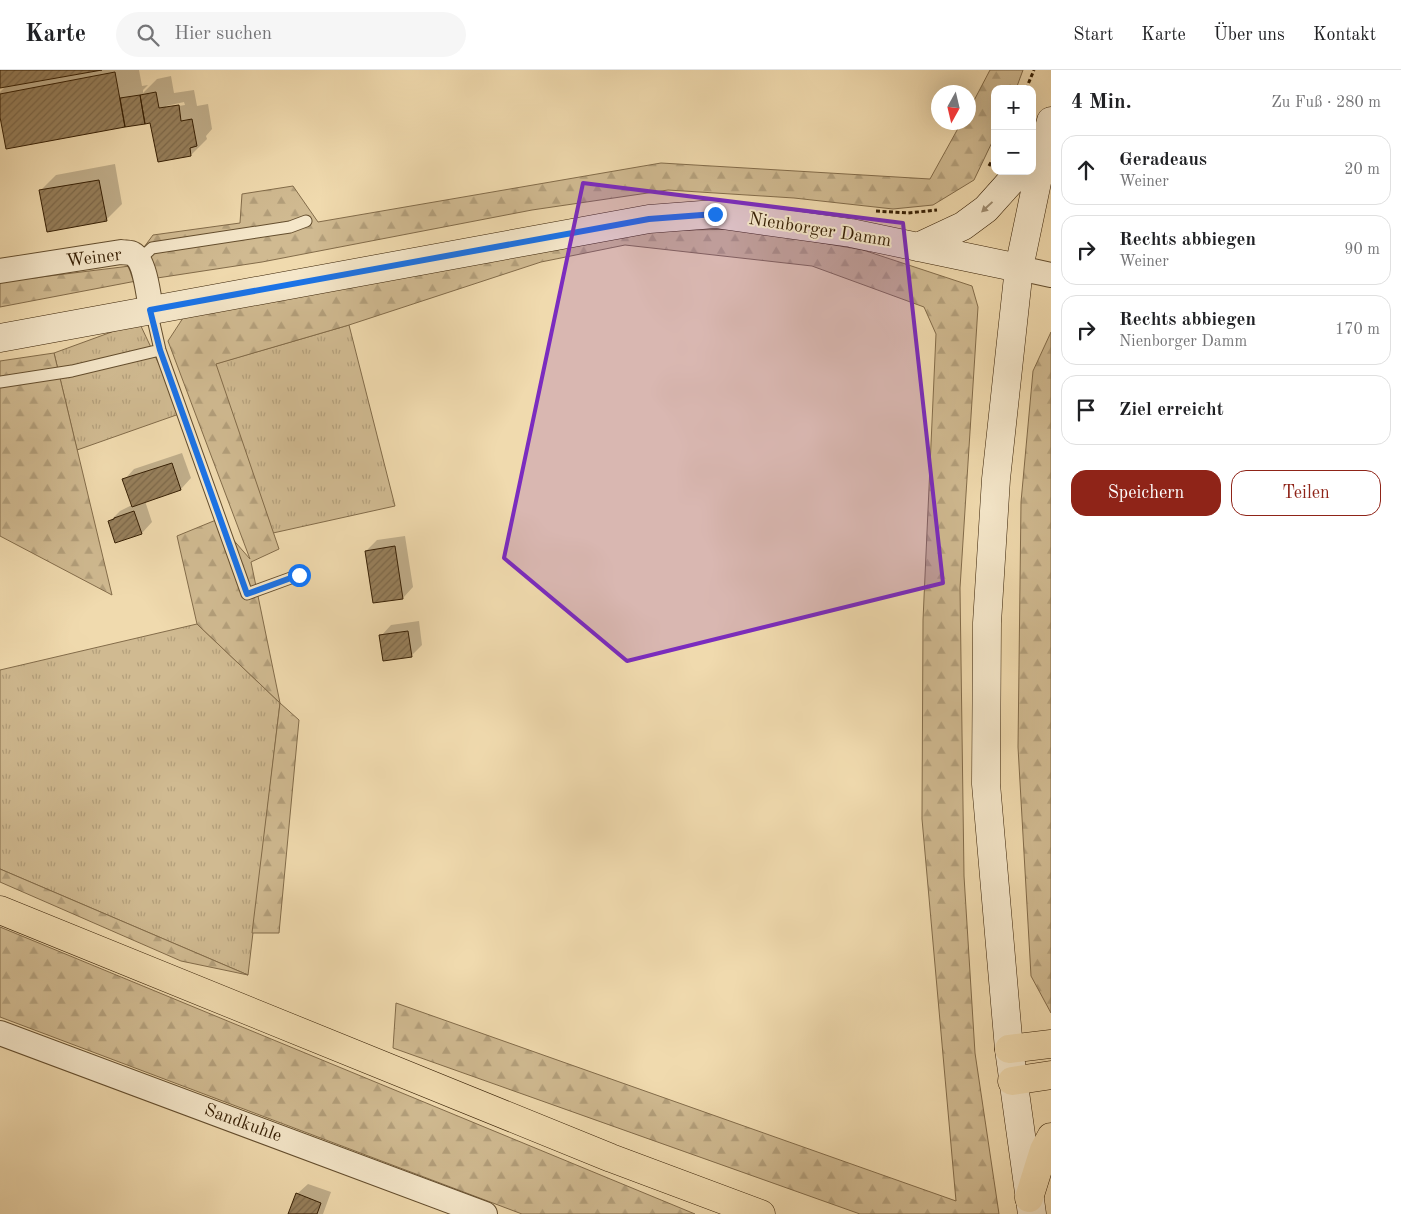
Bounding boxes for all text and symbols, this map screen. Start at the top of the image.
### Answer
search box [116,12,466,57]
icon: search [134,21,162,49]
text: Karte [25,23,86,47]
text: Hier suchen [174,25,272,44]
text: Start [1073,26,1113,44]
text: Karte [1141,26,1186,44]
text: Über uns [1214,26,1285,44]
text: Kontakt [1313,26,1376,44]
north arrow [931,85,976,130]
map controls [991,85,1036,175]
button: + [991,85,1036,130]
text: 4 Min. [1071,92,1132,113]
text: Zu Fuß · 280 m [1271,95,1381,111]
button: − [991,130,1036,175]
text: Geradeaus [1119,151,1207,170]
icon: ahead [1072,156,1100,184]
text: 20 m [1344,162,1380,178]
text: Weiner [1119,174,1169,190]
one-way arrow [981,201,993,213]
route end [704,203,727,226]
street label: Nienborger Damm [747,210,893,250]
text: Rechts abbiegen [1119,231,1256,250]
icon: right [1072,236,1100,264]
text: 90 m [1344,242,1380,258]
street label: Weiner [65,246,124,270]
text: Weiner [1119,254,1169,270]
text: Rechts abbiegen [1119,311,1256,330]
icon: right [1072,316,1100,344]
text: 170 m [1335,322,1380,338]
text: Nienborger Damm [1119,334,1247,350]
icon: arrive [1072,396,1100,424]
text: Ziel erreicht [1119,401,1224,420]
button: Speichern [1071,470,1221,516]
button: Teilen [1231,470,1381,516]
route start [288,564,311,587]
street label: Sandkuhle [202,1101,284,1145]

